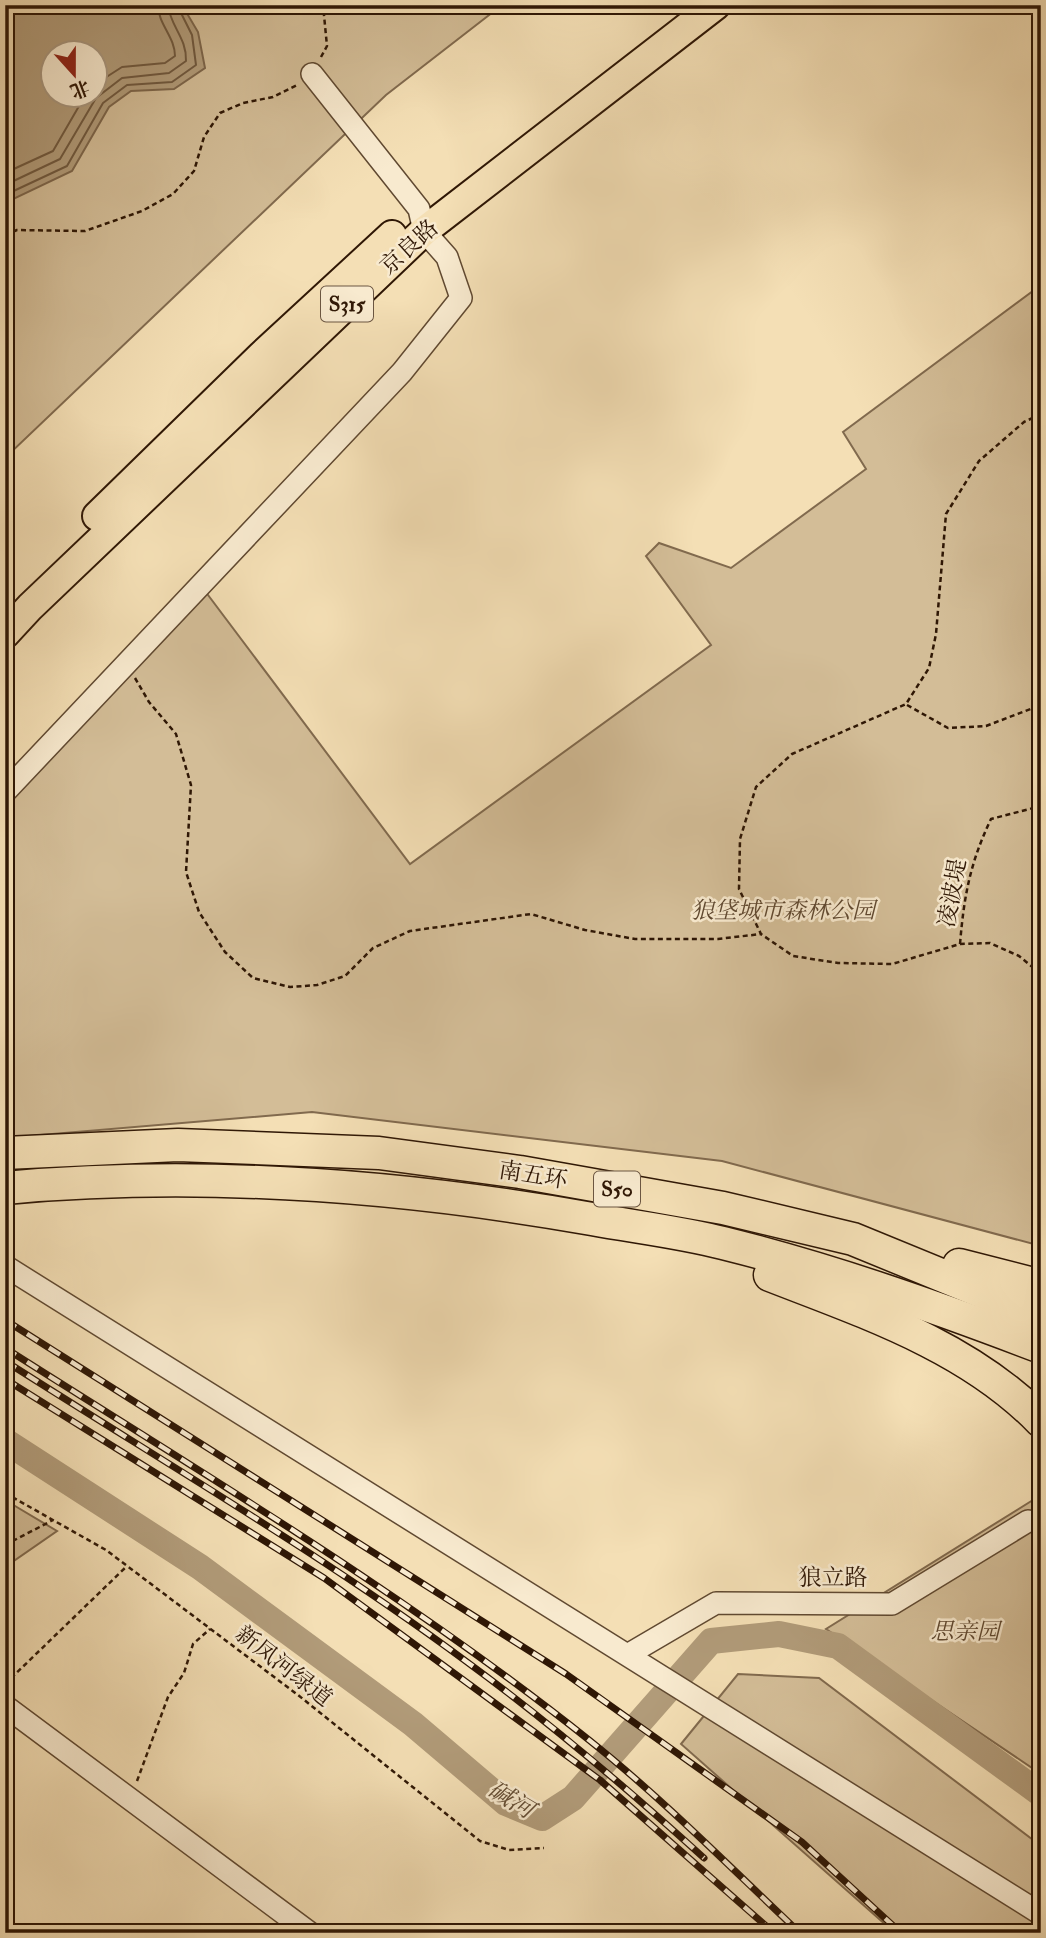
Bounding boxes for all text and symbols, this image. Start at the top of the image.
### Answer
north arrow [38,38,108,108]
text: 北 [67,74,93,104]
street label: 京良路 [374,213,444,281]
road number: S315 [321,286,373,322]
street label: 凌波堤 [932,857,972,929]
park label: 狼垡城市森林公园 [691,896,879,925]
street label: 南五环 [497,1155,569,1195]
road number: S50 [594,1172,640,1206]
street label: 狼立路 [799,1563,868,1592]
park label: 思亲园 [931,1617,1004,1646]
street label: 新凤河绿道 [230,1619,338,1713]
water label: 碱河 [482,1774,543,1828]

